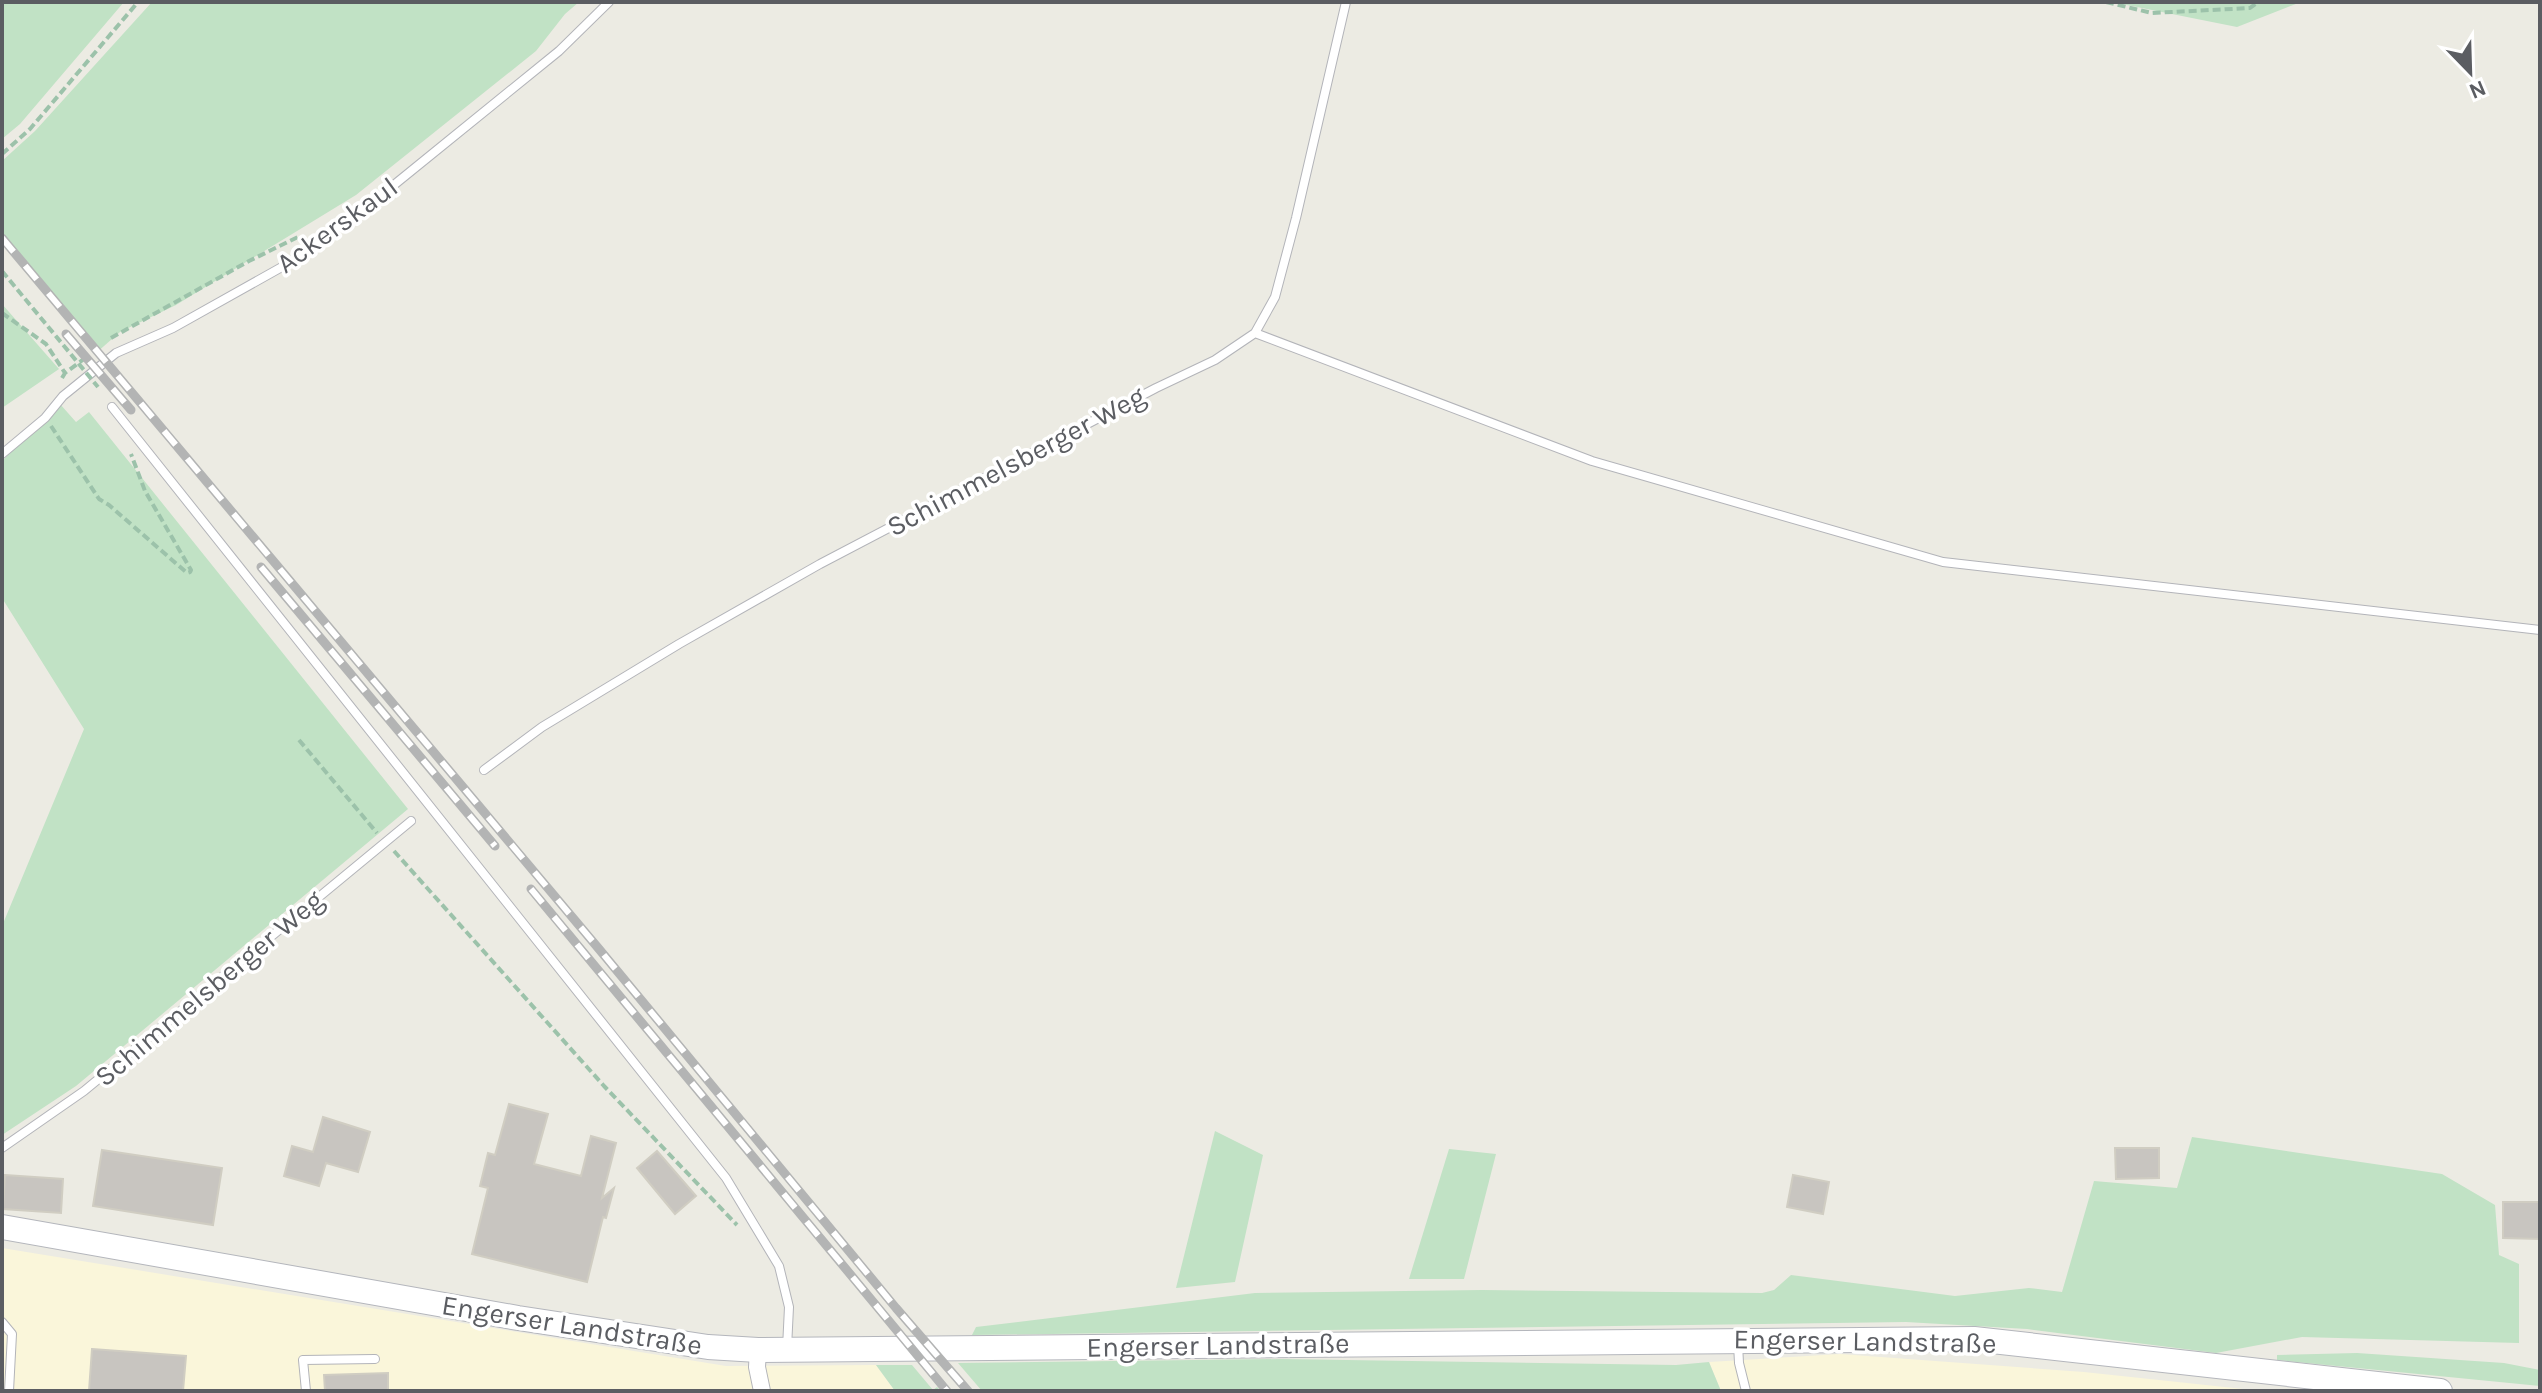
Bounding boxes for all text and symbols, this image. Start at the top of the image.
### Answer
north arrow [2430,32,2510,112]
text: N [2465,74,2490,105]
street label: Ackerskaul [270,170,404,280]
street label: Schimmelsberger Weg [881,379,1151,543]
street label: Schimmelsberger Weg [88,883,330,1093]
street label: Engerser Landstraße [439,1288,705,1362]
street label: Engerser Landstraße [1733,1322,1997,1360]
street label: Engerser Landstraße [1086,1326,1350,1364]

